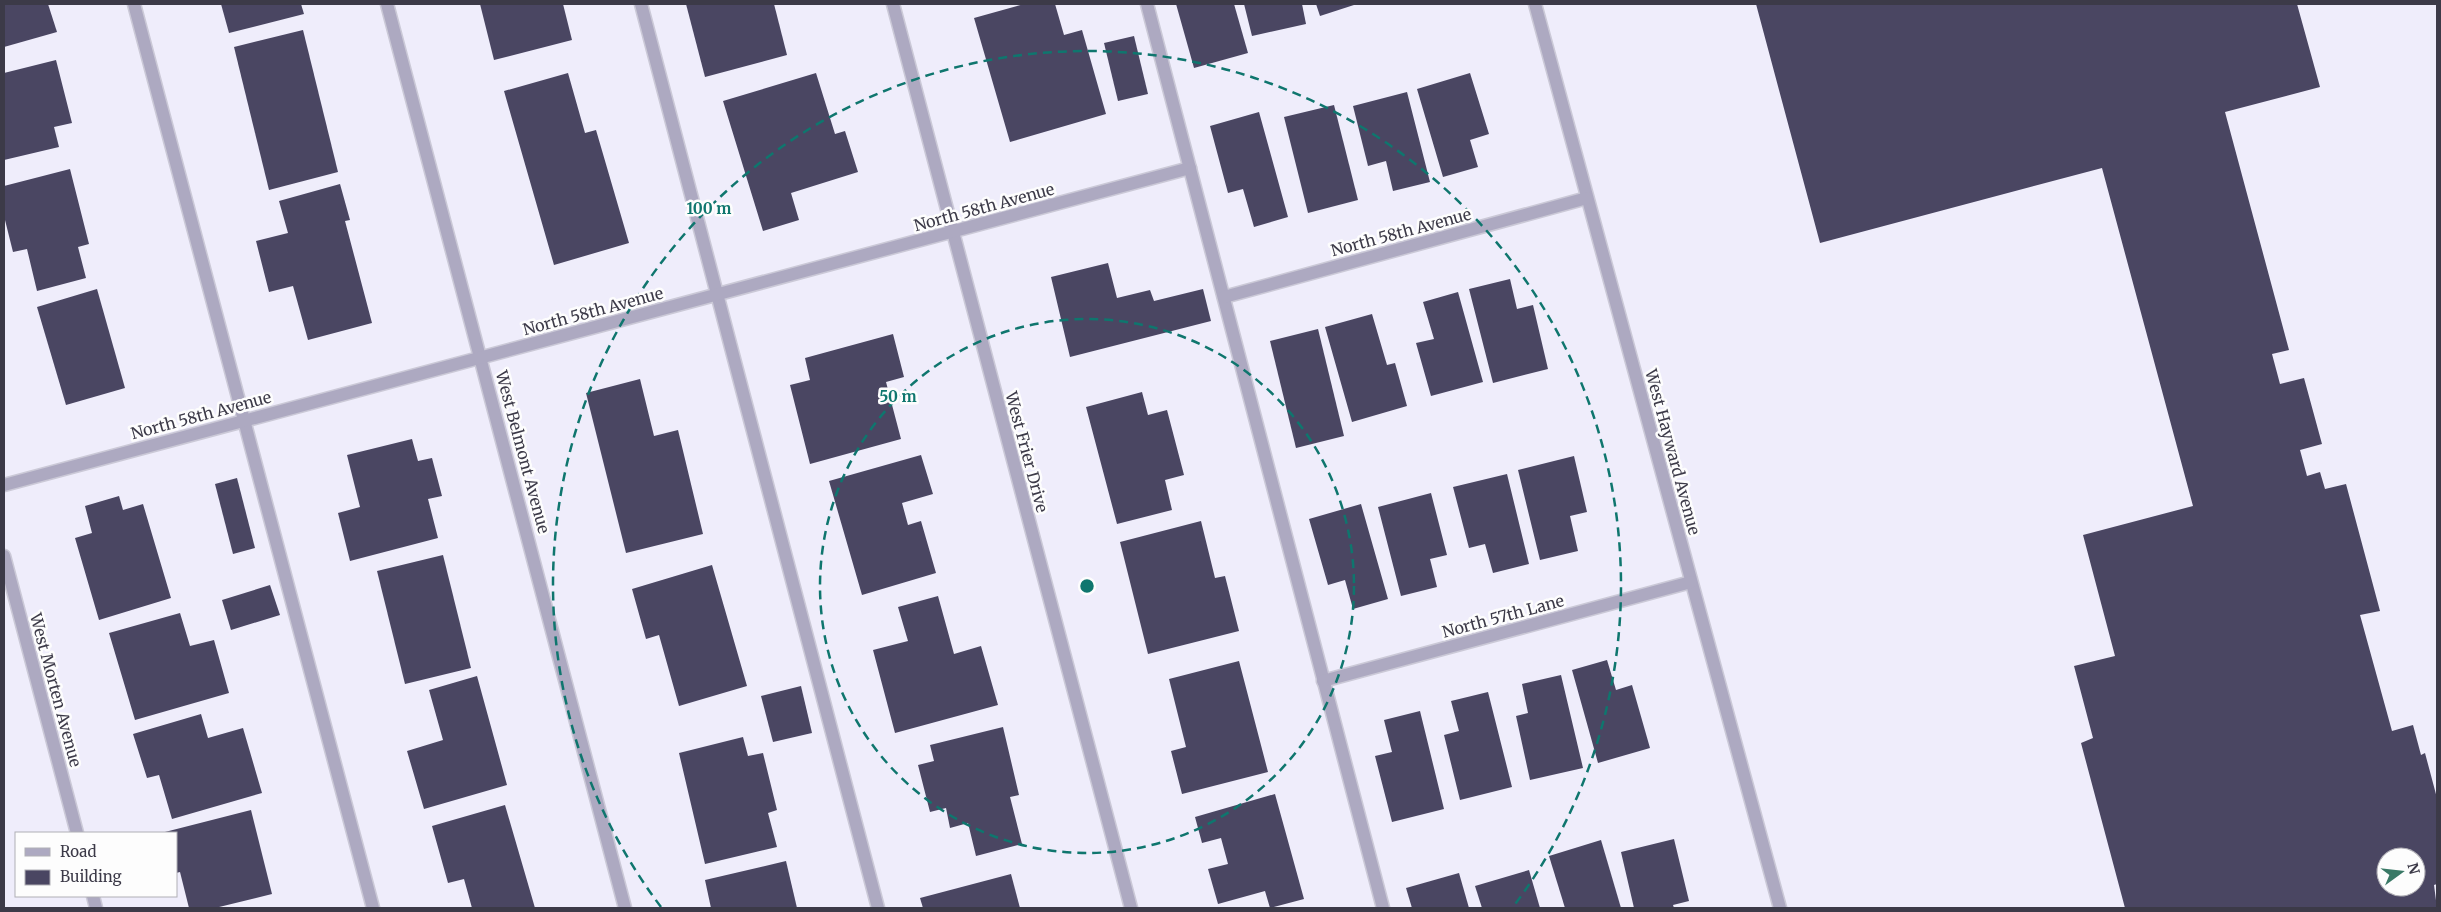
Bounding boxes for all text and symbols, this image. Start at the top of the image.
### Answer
street label: North 58th Avenue [912,179,1056,235]
text: 100 m [687,199,731,218]
street label: North 58th Avenue [1329,204,1473,260]
street label: North 58th Avenue [521,283,665,339]
street label: West Hayward Avenue [1641,366,1705,537]
street label: West Belmont Avenue [491,367,554,536]
street label: North 58th Avenue [129,387,273,443]
text: 50 m [879,387,917,406]
street label: West Frier Drive [1001,388,1053,515]
centre of rings [1078,577,1096,595]
street label: North 57th Lane [1440,590,1566,642]
street label: West Morten Avenue [26,610,86,769]
legend [15,832,178,897]
text: Road [60,842,96,861]
north arrow [2376,847,2426,897]
text: N [2403,861,2424,876]
text: Building [60,867,122,886]

